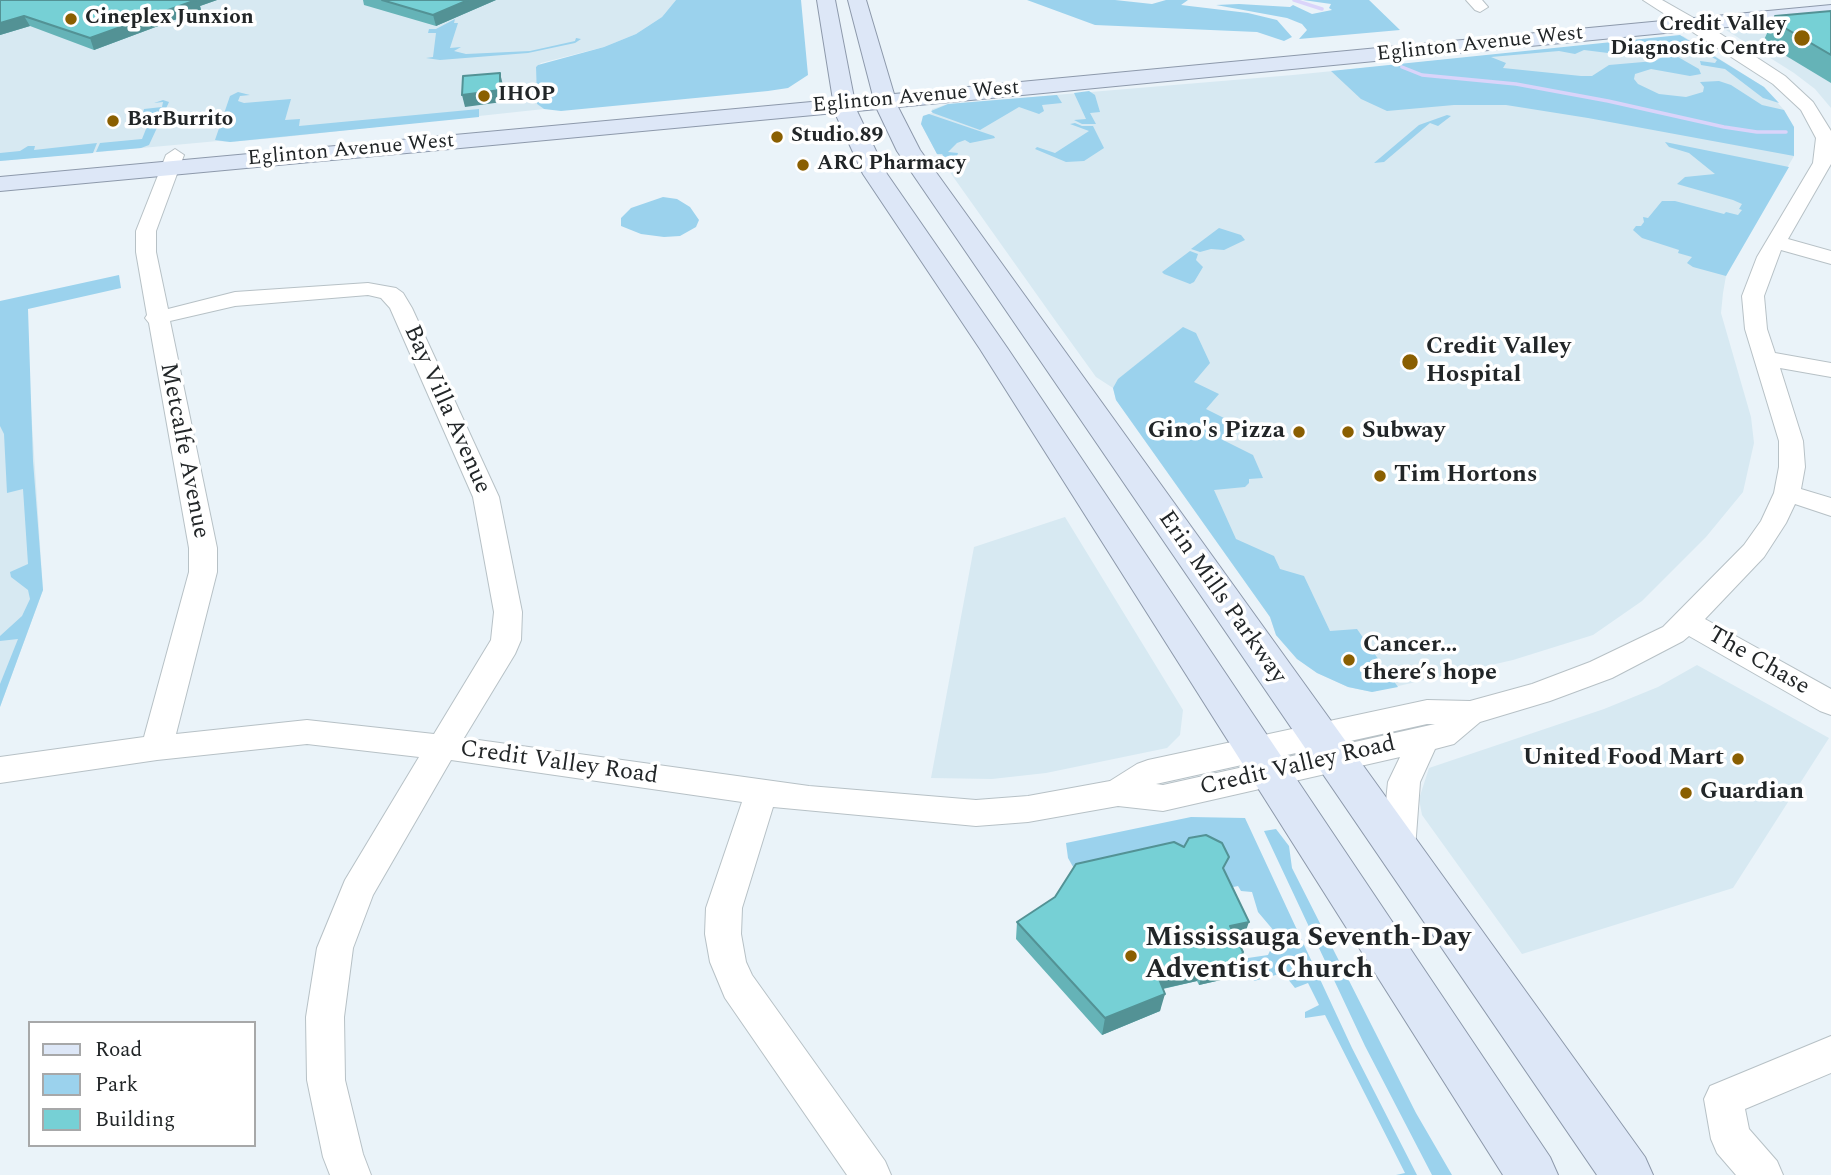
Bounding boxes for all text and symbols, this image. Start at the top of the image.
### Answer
place label: Cineplex Junxion [85,6,254,32]
marker: Cineplex Junxion [63,11,79,27]
place label: Credit Valley Diagnostic Centre [1610,13,1786,63]
street label: Eglinton Avenue West [1376,22,1584,68]
marker: Credit Valley Diagnostic Centre [1792,28,1812,48]
street label: Eglinton Avenue West [812,76,1020,120]
place label: IHOP [498,83,555,109]
marker: IHOP [476,88,492,104]
place label: BarBurrito [127,108,233,134]
marker: BarBurrito [105,113,121,129]
place label: Studio.89 [791,124,883,150]
street label: Eglinton Avenue West [247,129,455,173]
marker: Studio.89 [769,129,785,145]
place label: ARC Pharmacy [817,152,966,178]
marker: ARC Pharmacy [795,157,811,173]
street label: Bay Villa Avenue [396,321,496,499]
place label: Credit Valley Hospital [1426,334,1571,390]
marker: Credit Valley Hospital [1400,352,1420,372]
street label: Metcalfe Avenue [152,361,214,541]
place label: Gino's Pizza [1148,418,1285,446]
place label: Subway [1362,418,1445,446]
marker: Gino's Pizza [1291,424,1307,440]
marker: Subway [1340,424,1356,440]
place label: Tim Hortons [1394,462,1537,490]
marker: Tim Hortons [1372,468,1388,484]
street label: Erin Mills Parkway [1151,506,1291,690]
street label: The Chase [1702,621,1814,703]
place label: Cancer… there’s hope [1363,632,1497,688]
marker: Cancer… there’s hope [1341,652,1357,668]
street label: Credit Valley Road [1198,731,1398,803]
street label: Credit Valley Road [458,736,660,792]
place label: United Food Mart [1523,745,1724,773]
marker: United Food Mart [1730,751,1746,767]
place label: Guardian [1700,779,1804,807]
marker: Guardian [1678,785,1694,801]
place label: Mississauga Seventh-Day Adventist Church [1145,923,1471,989]
marker: Mississauga Seventh-Day Adventist Church [1123,948,1139,964]
legend [28,1021,256,1147]
text: Road [95,1034,142,1066]
text: Park [95,1069,138,1101]
text: Building [95,1104,175,1136]

